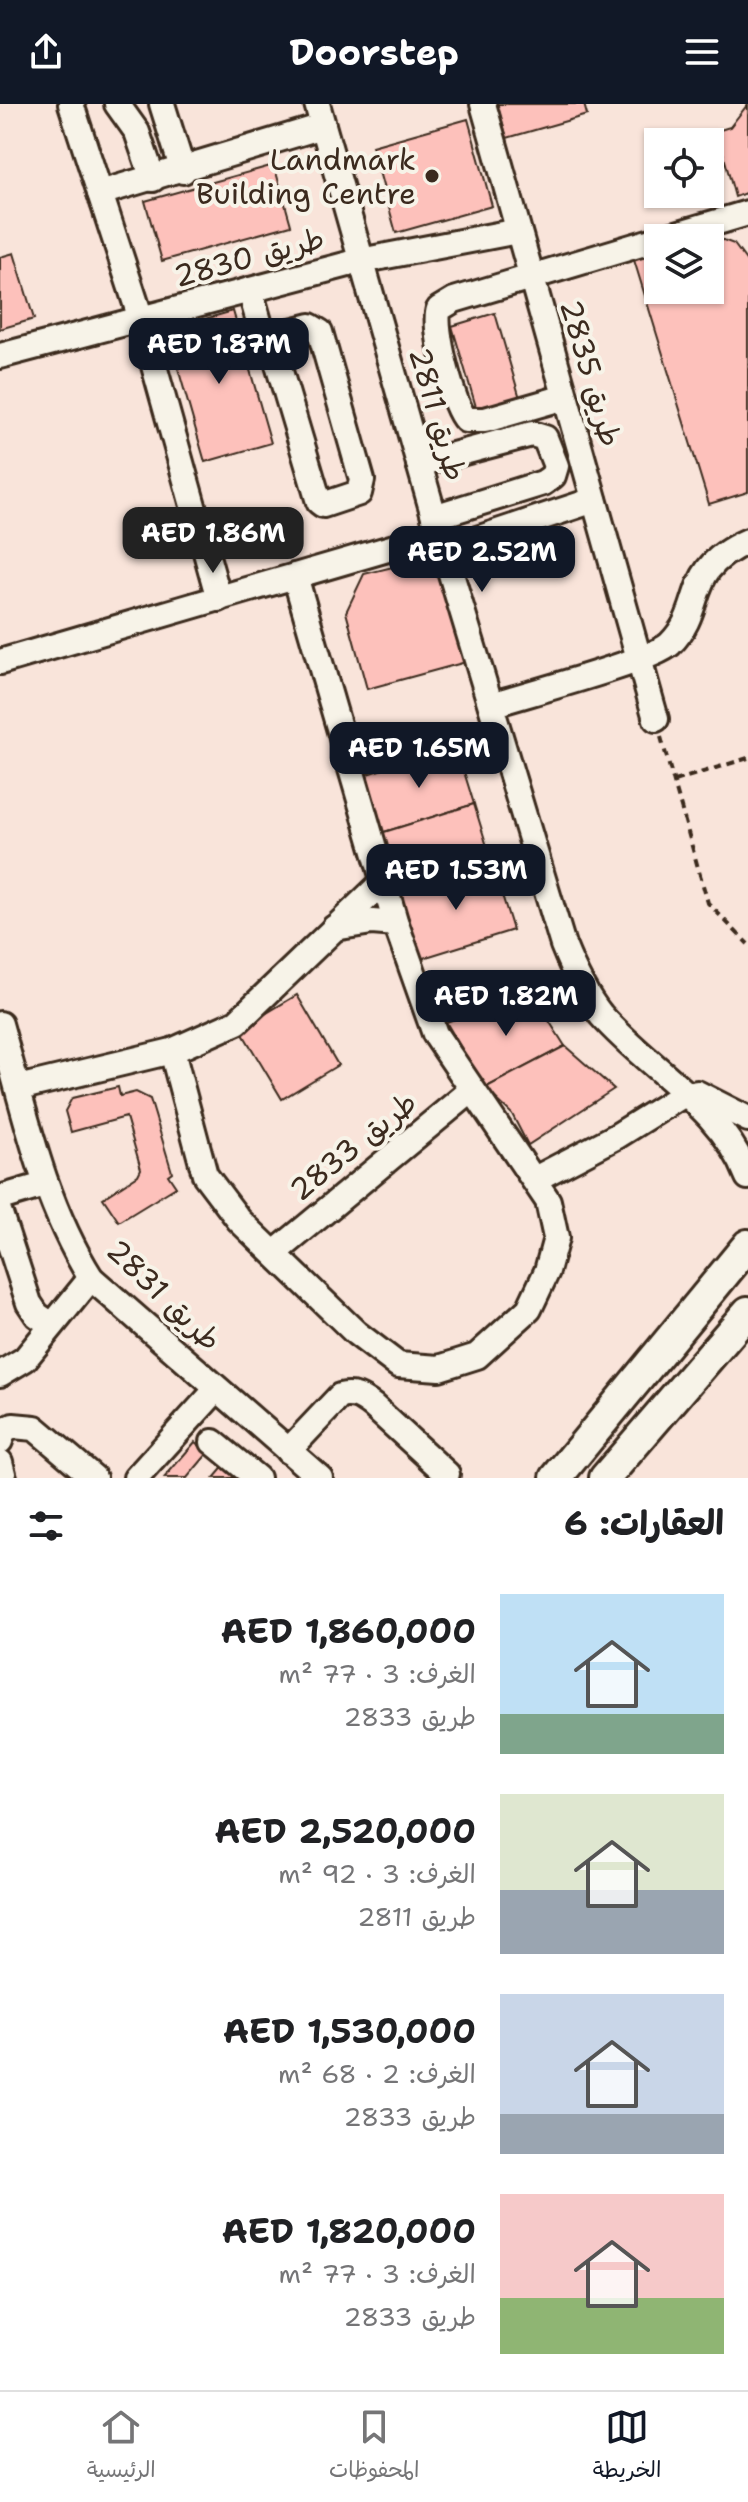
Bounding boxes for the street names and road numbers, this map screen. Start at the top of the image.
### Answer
street label: طريق 2830 [169,217,329,297]
street label: طريق 2835 [550,295,632,451]
street label: طريق 2811 [399,342,477,486]
street label: طريق 2833 [281,1082,425,1210]
street label: طريق 2831 [98,1230,230,1360]

